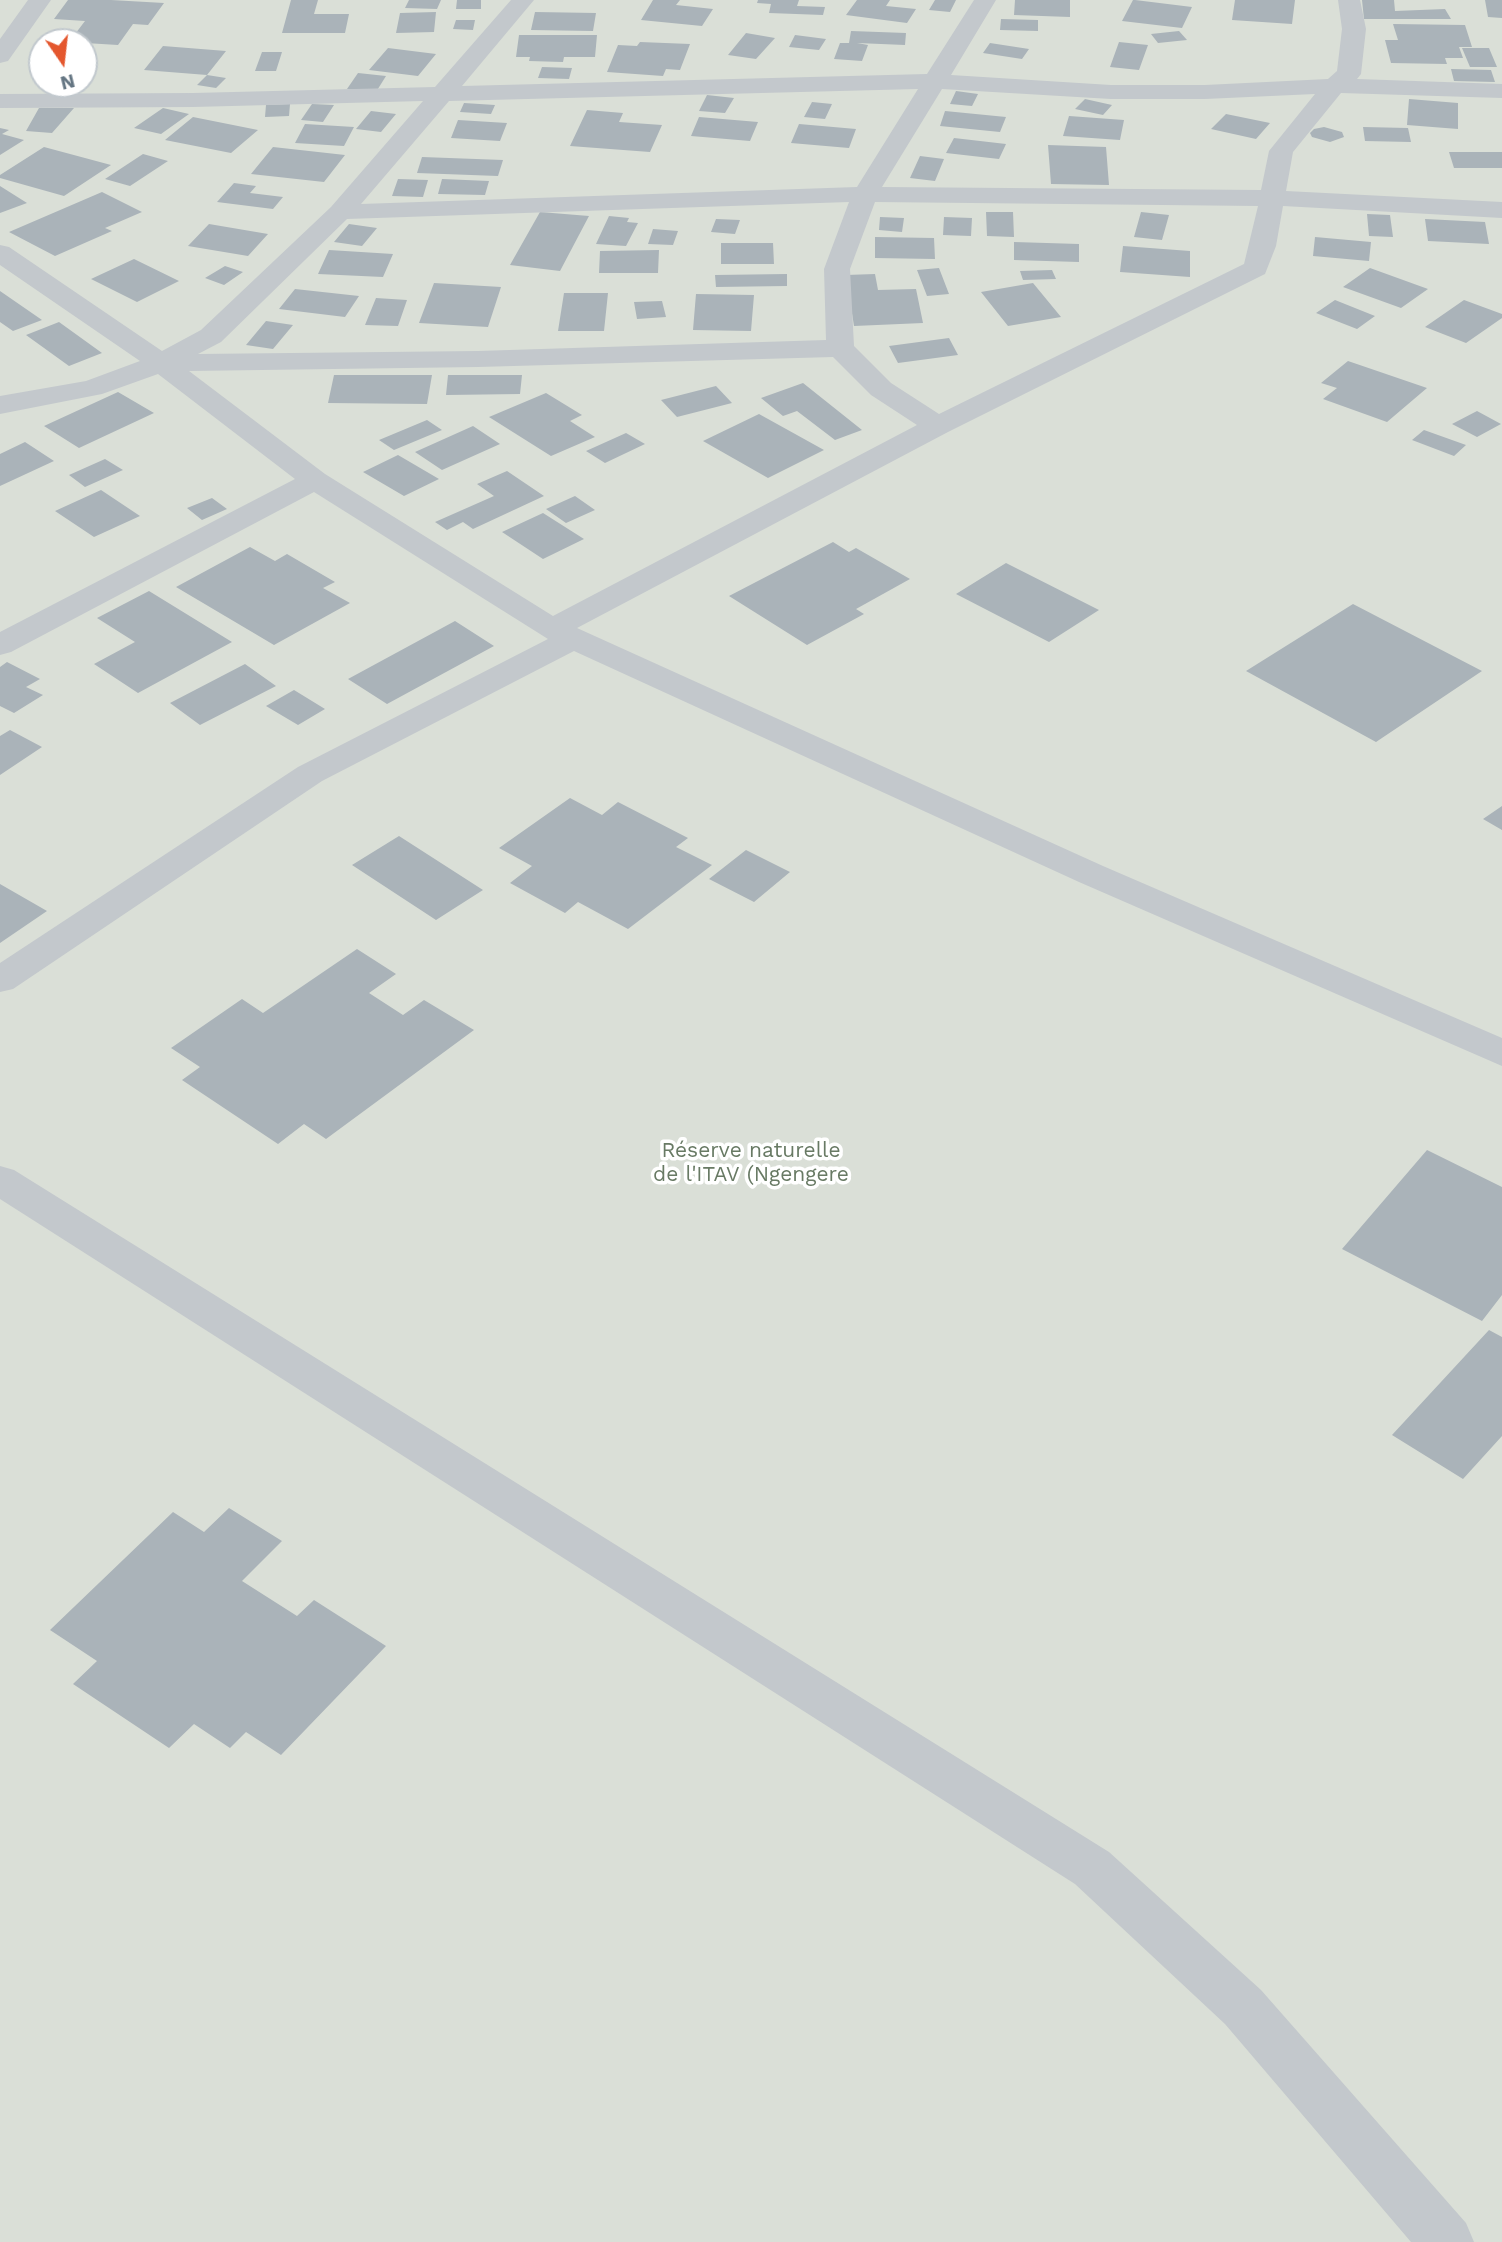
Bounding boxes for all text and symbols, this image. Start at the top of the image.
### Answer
north arrow [28,28,98,98]
text: N [58,69,77,95]
park label: Réserve naturelle de l'ITAV (Ngengere [653,1138,849,1188]

